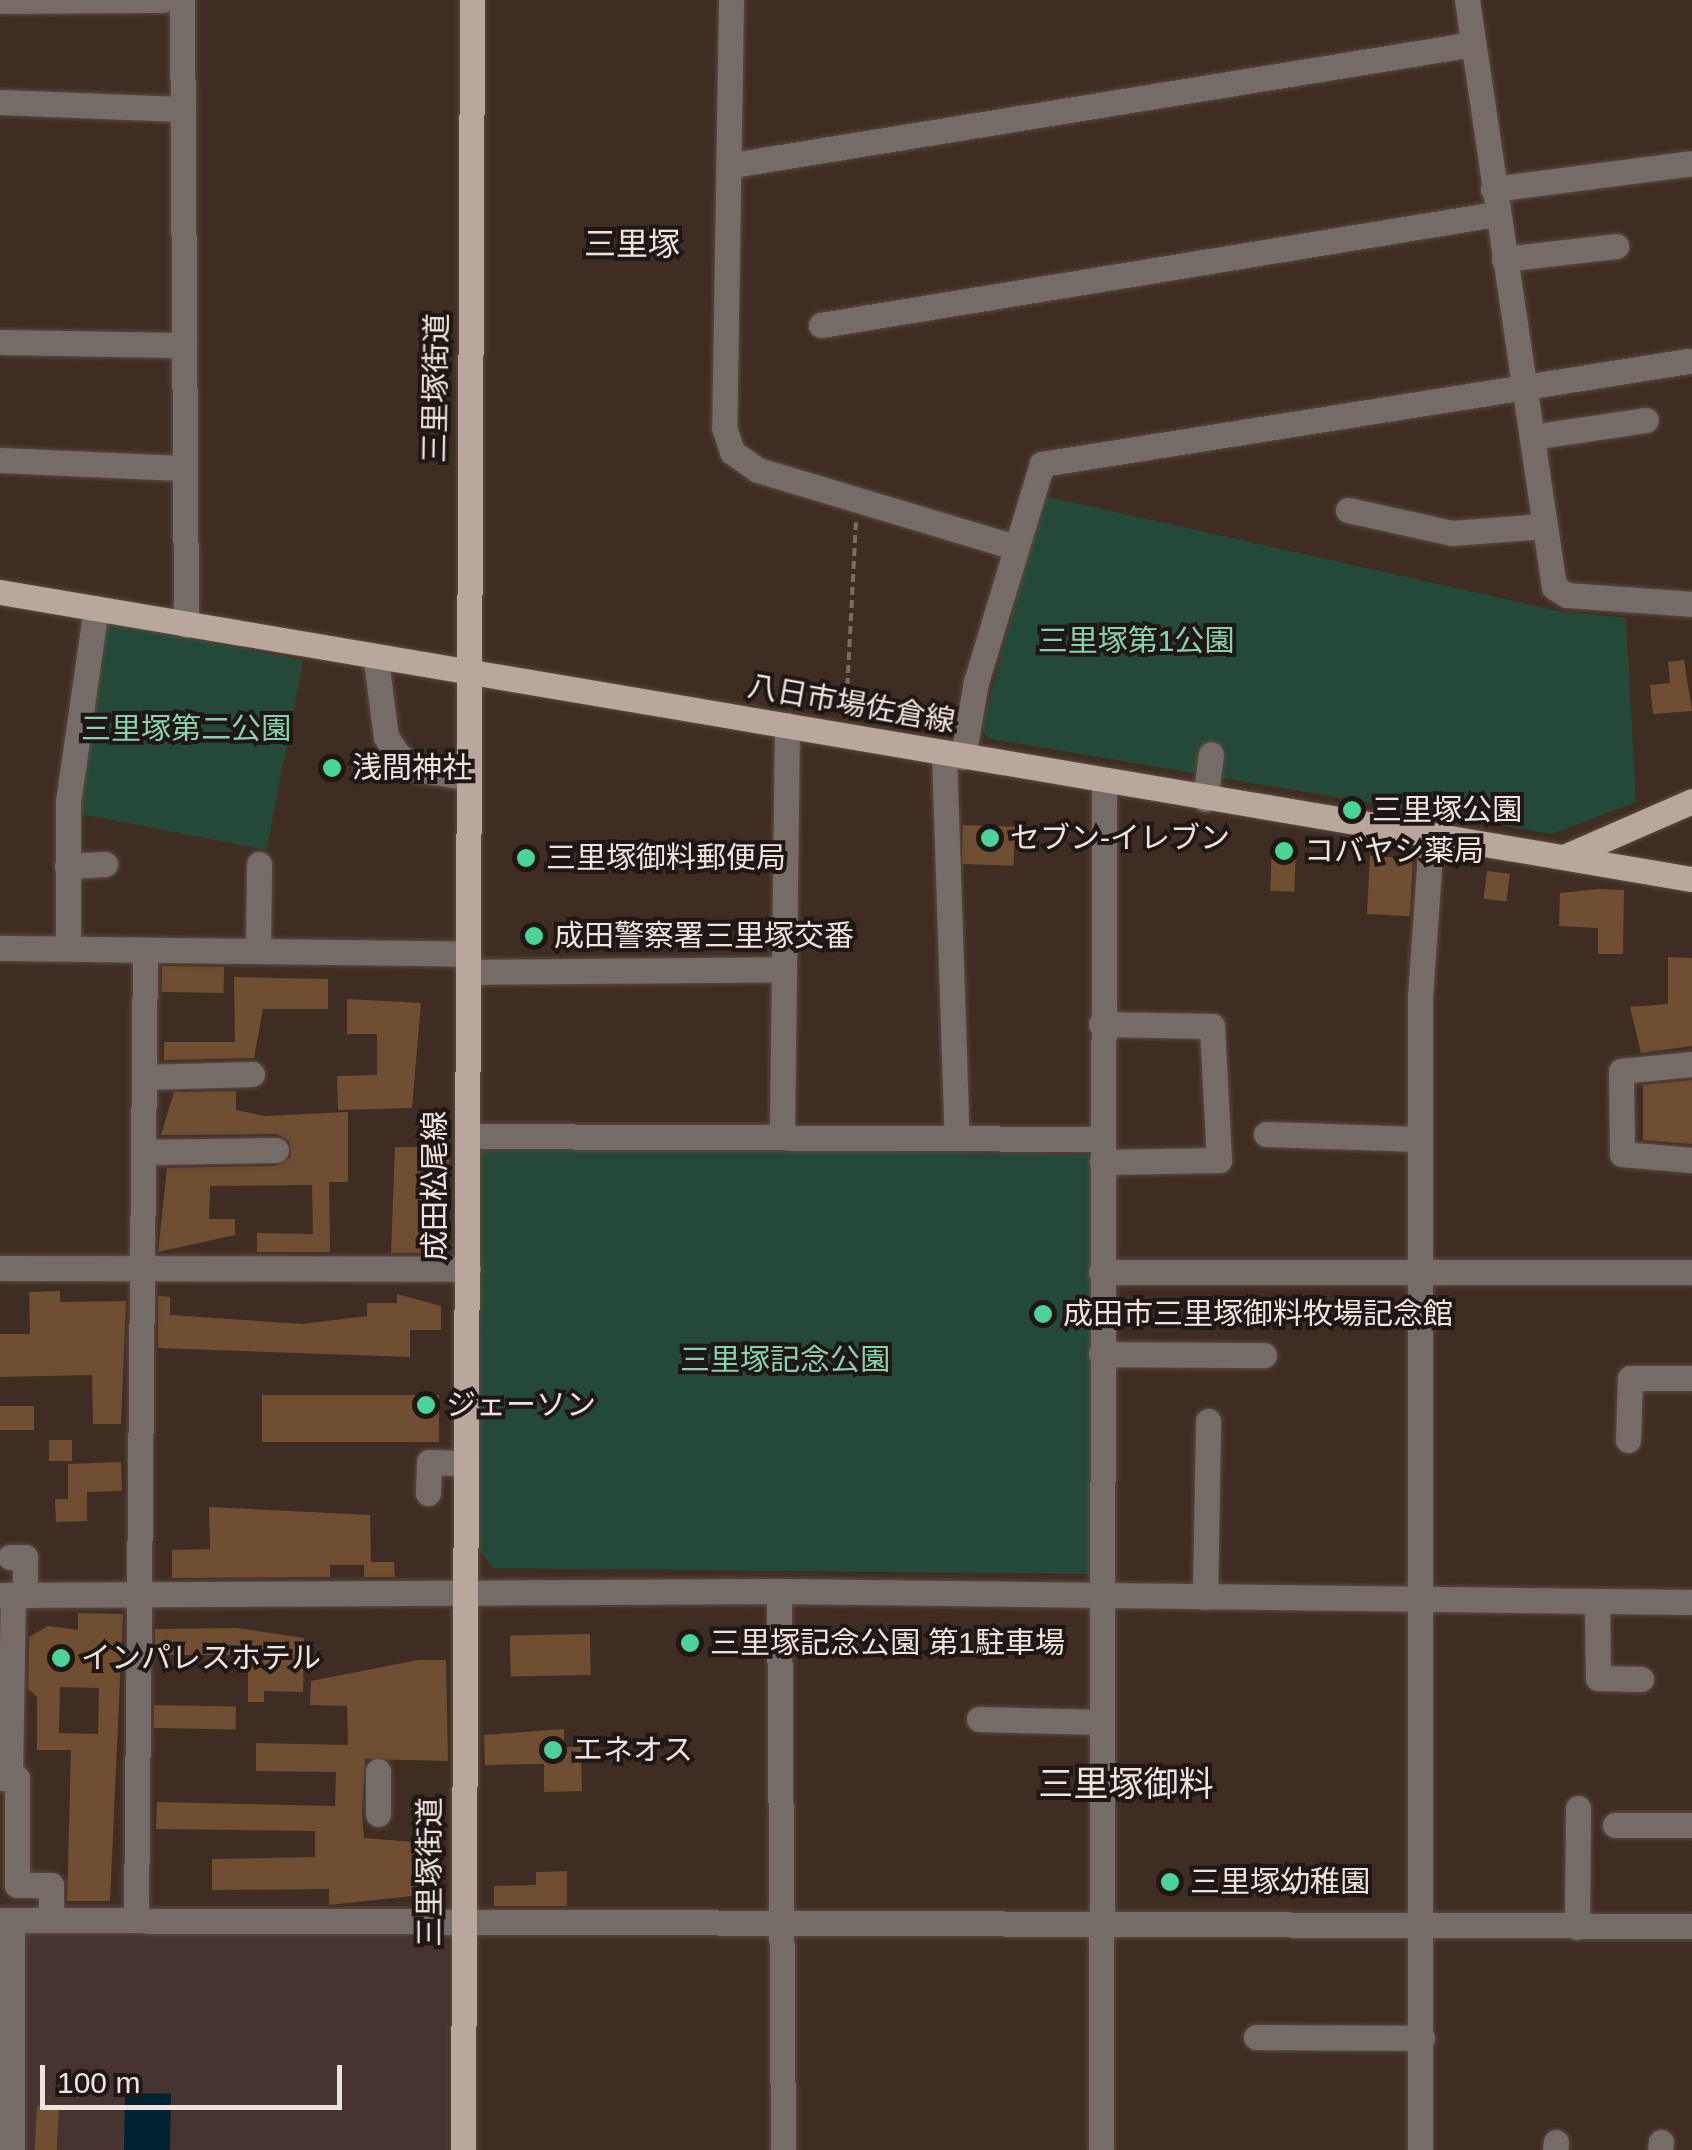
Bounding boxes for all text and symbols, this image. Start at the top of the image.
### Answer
district label: 三里塚 [584,225,680,263]
street label: 三里塚街道 [417,313,455,463]
park label: 三里塚第1公園 [1038,623,1234,659]
street label: 八日市場佐倉線 [744,668,958,740]
park label: 三里塚第二公園 [81,711,291,747]
place label: 浅間神社 [352,750,472,786]
marker: 浅間神社 [321,757,343,779]
place label: 三里塚公園 [1372,792,1522,828]
marker: 三里塚公園 [1341,799,1363,821]
place label: セブン-イレブン [1010,820,1230,856]
marker: セブン-イレブン [979,827,1001,849]
place label: コバヤシ薬局 [1304,833,1484,869]
place label: 三里塚御料郵便局 [546,840,786,876]
marker: コバヤシ薬局 [1273,840,1295,862]
marker: 三里塚御料郵便局 [515,847,537,869]
place label: 成田警察署三里塚交番 [554,918,854,954]
marker: 成田警察署三里塚交番 [523,925,545,947]
street label: 成田松尾線 [417,1111,453,1261]
place label: 成田市三里塚御料牧場記念館 [1063,1296,1453,1332]
marker: 成田市三里塚御料牧場記念館 [1032,1303,1054,1325]
park label: 三里塚記念公園 [680,1342,890,1378]
place label: ジェーソン [446,1387,596,1423]
marker: ジェーソン [415,1394,437,1416]
place label: 三里塚記念公園 第1駐車場 [710,1625,1065,1661]
marker: 三里塚記念公園 第1駐車場 [679,1632,701,1654]
place label: インパレスホテル [81,1640,321,1676]
marker: インパレスホテル [50,1647,72,1669]
place label: エネオス [573,1732,693,1768]
marker: エネオス [542,1739,564,1761]
district label: 三里塚御料 [1039,1763,1213,1805]
street label: 三里塚街道 [412,1797,448,1947]
place label: 三里塚幼稚園 [1190,1864,1370,1900]
marker: 三里塚幼稚園 [1159,1871,1181,1893]
scale bar [45,2045,348,2107]
text: 100 m [57,2066,140,2099]

